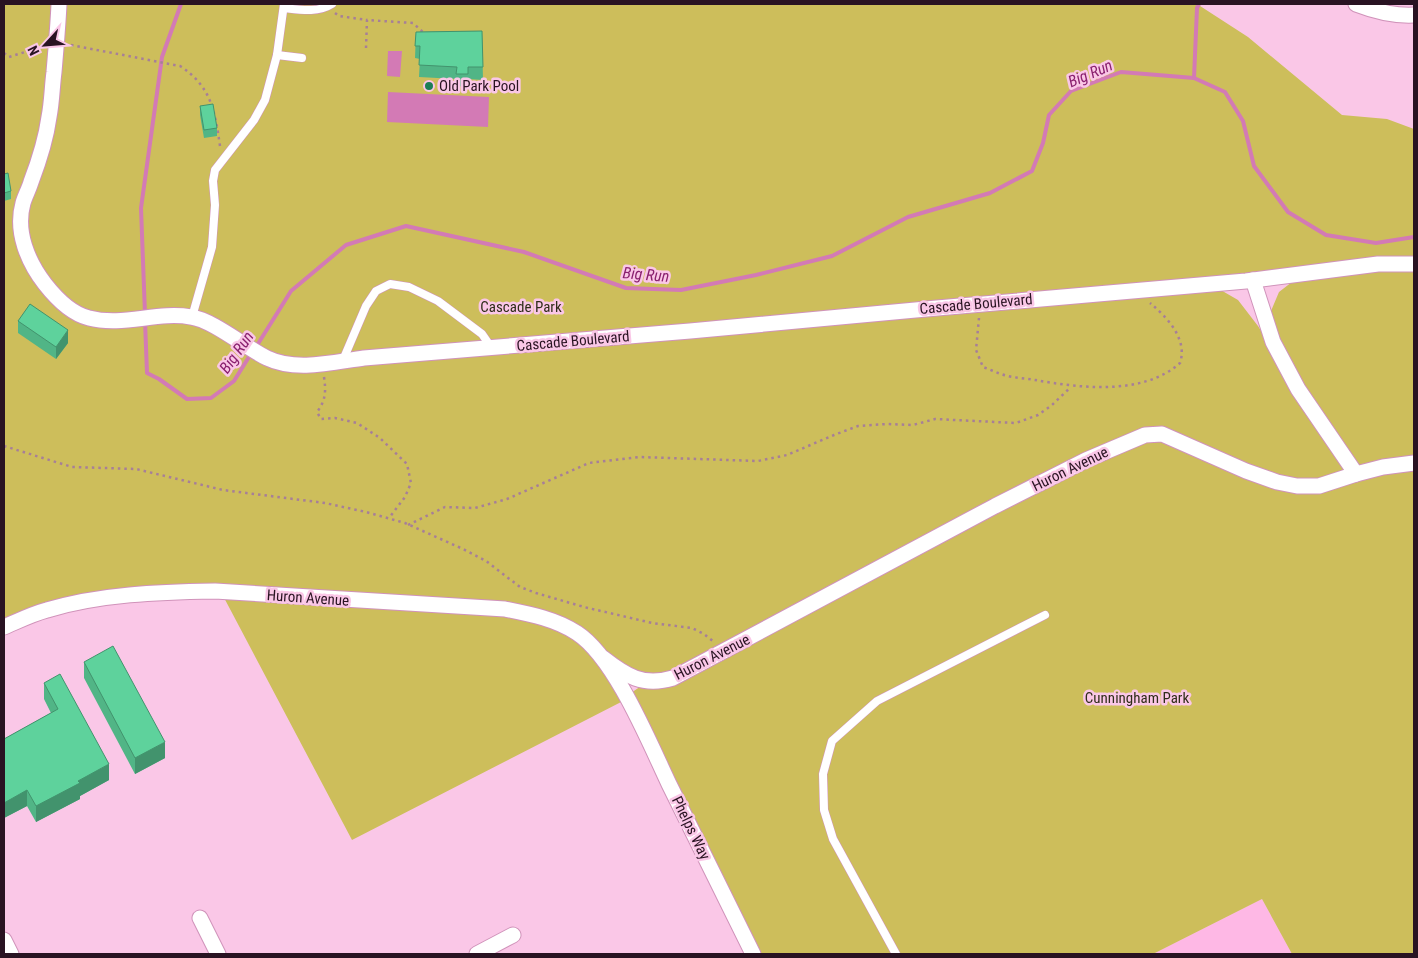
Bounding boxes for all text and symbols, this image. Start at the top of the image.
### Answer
north arrow [20,20,70,70]
text: N [24,43,42,58]
water label: Big Run [1065,56,1115,91]
place label: Old Park Pool [439,77,519,95]
marker: Old Park Pool [423,80,435,92]
water label: Big Run [622,263,670,286]
street label: Cascade Boulevard [919,290,1033,318]
park label: Cascade Park [480,298,562,316]
street label: Cascade Boulevard [516,327,630,355]
water label: Big Run [215,328,258,377]
street label: Huron Avenue [1029,443,1111,495]
street label: Huron Avenue [266,586,350,610]
street label: Huron Avenue [671,630,753,684]
park label: Cunningham Park [1085,689,1189,707]
street label: Phelps Way [668,793,714,863]

